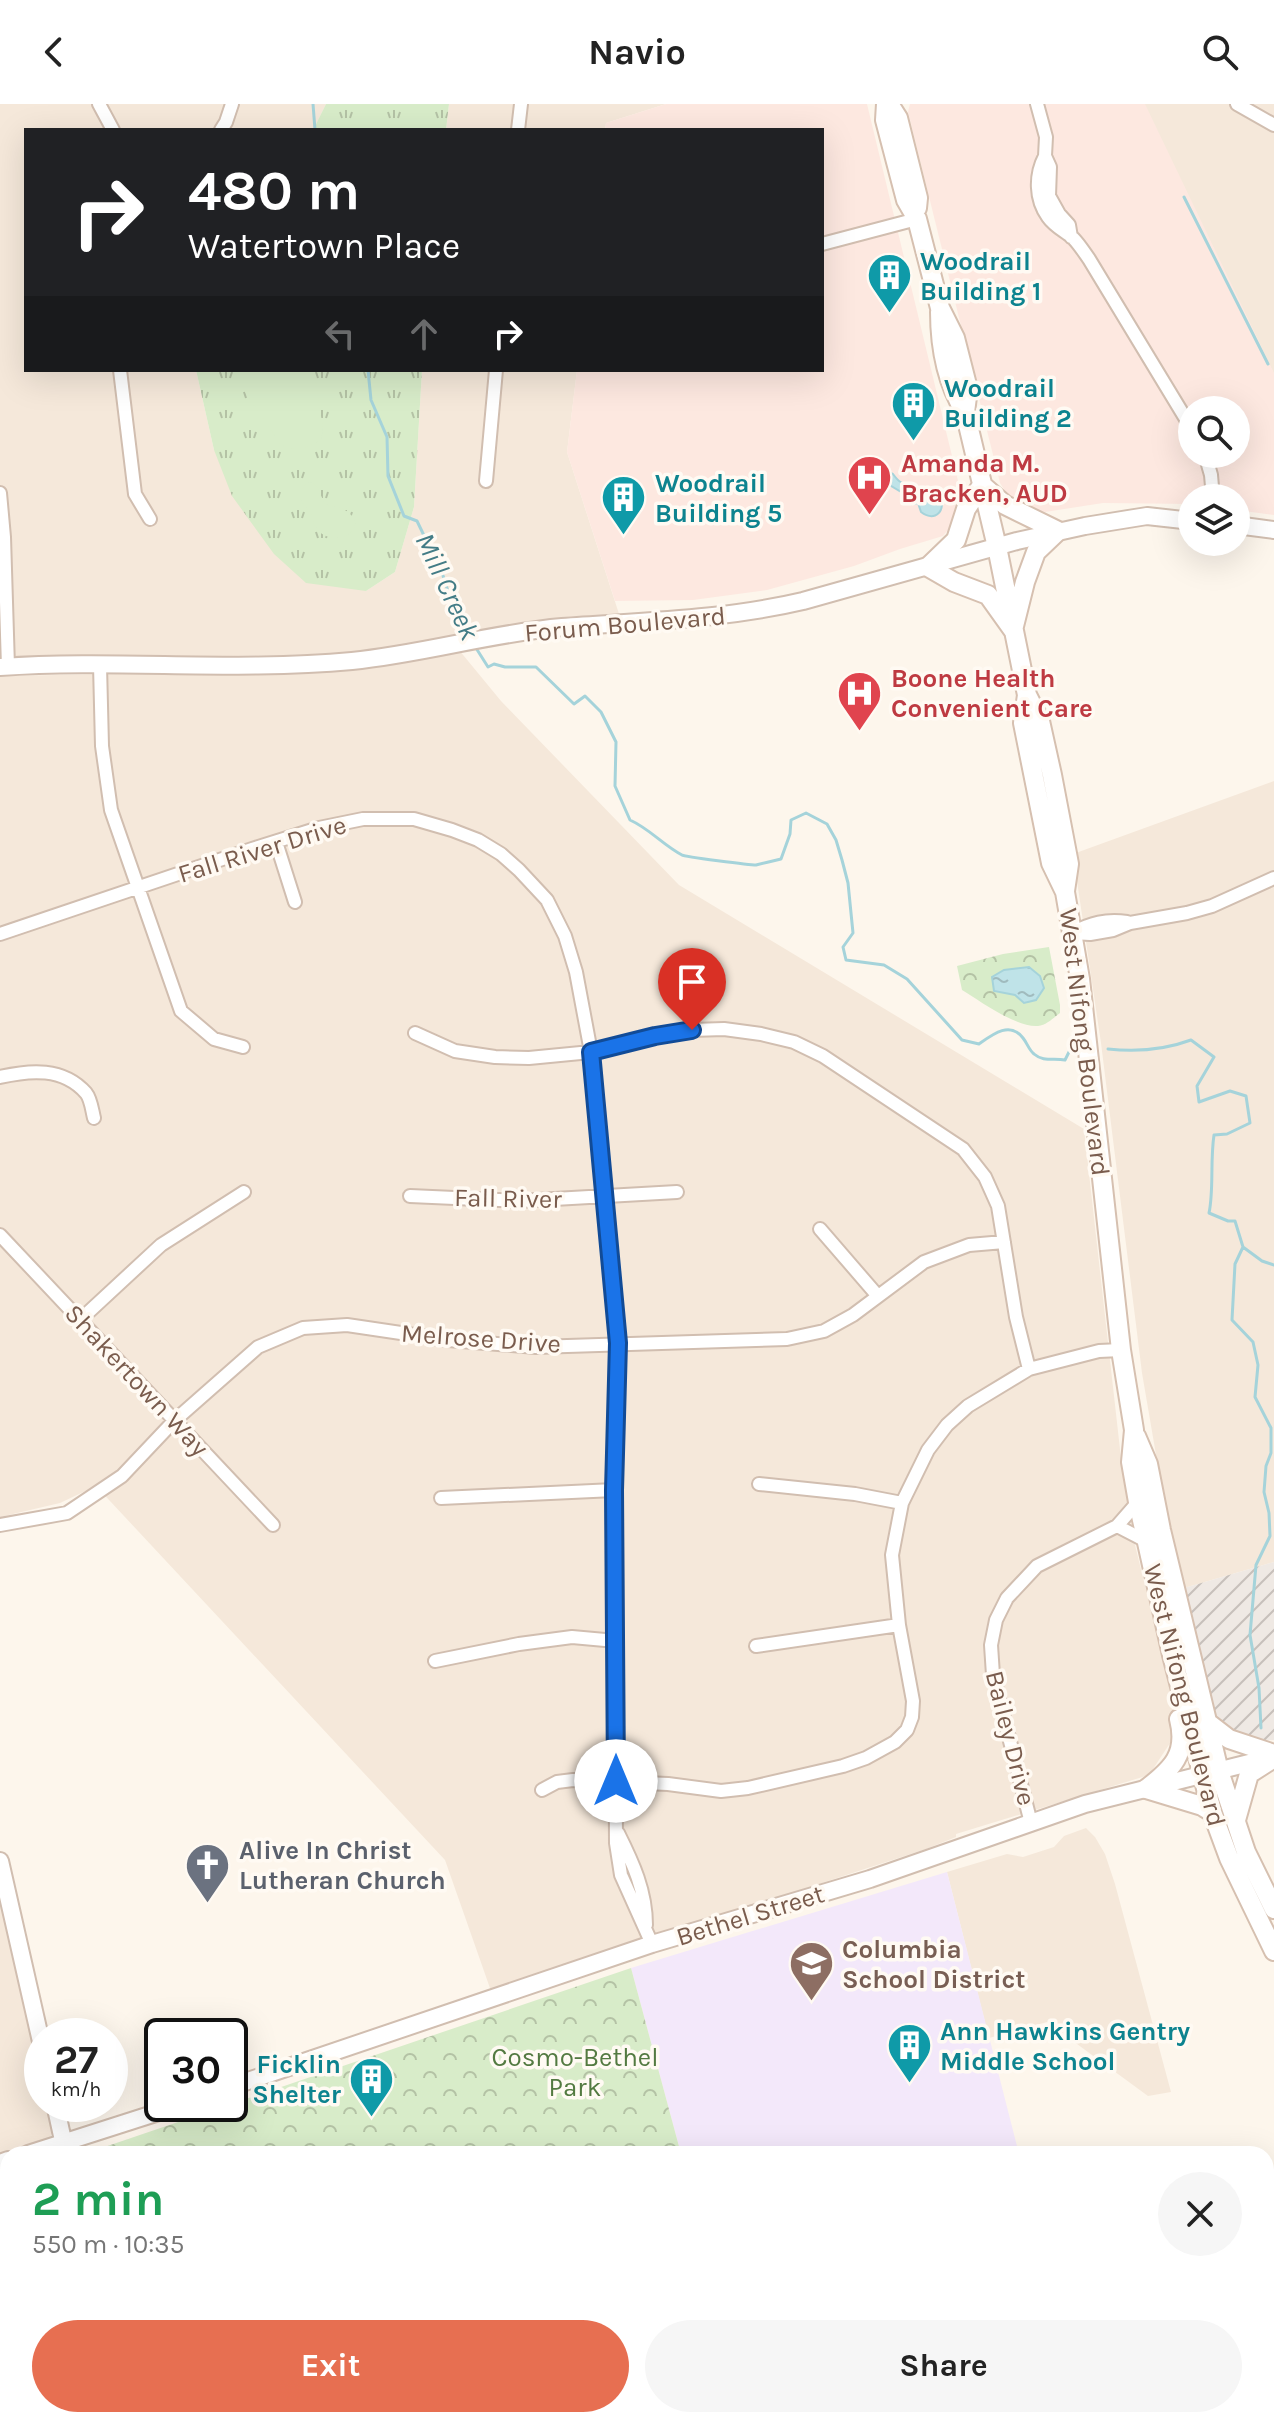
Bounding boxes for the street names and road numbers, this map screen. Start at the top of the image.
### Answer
street label: Forum Boulevard [523,600,727,649]
street label: Fall River Drive [174,809,350,890]
street label: West Nifong Boulevard [1053,906,1116,1178]
street label: Fall River [454,1182,563,1215]
street label: Shakertown Way [58,1298,215,1463]
street label: Melrose Drive [400,1317,562,1360]
street label: West Nifong Boulevard [1137,1561,1232,1830]
street label: Bailey Drive [979,1667,1042,1809]
street label: Bethel Street [672,1878,828,1953]

